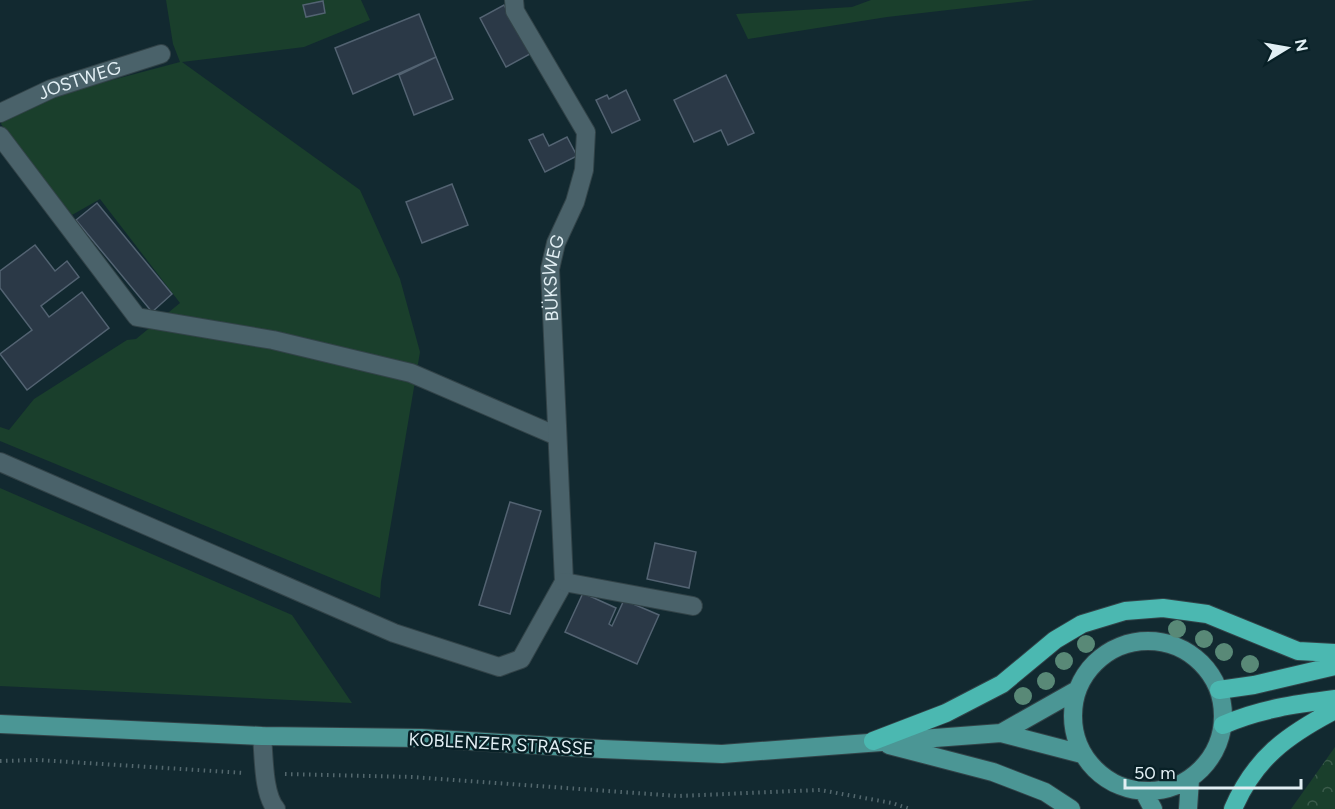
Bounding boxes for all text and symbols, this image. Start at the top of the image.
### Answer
north arrow [1257,18,1317,78]
text: N [1291,37,1312,53]
street label: JOSTWEG [34,56,124,105]
street label: BÜKSWEG [538,231,570,322]
street label: KOBLENZER STRASSE [408,728,594,760]
scale bar [1125,752,1300,790]
text: 50 m [1134,762,1176,784]

